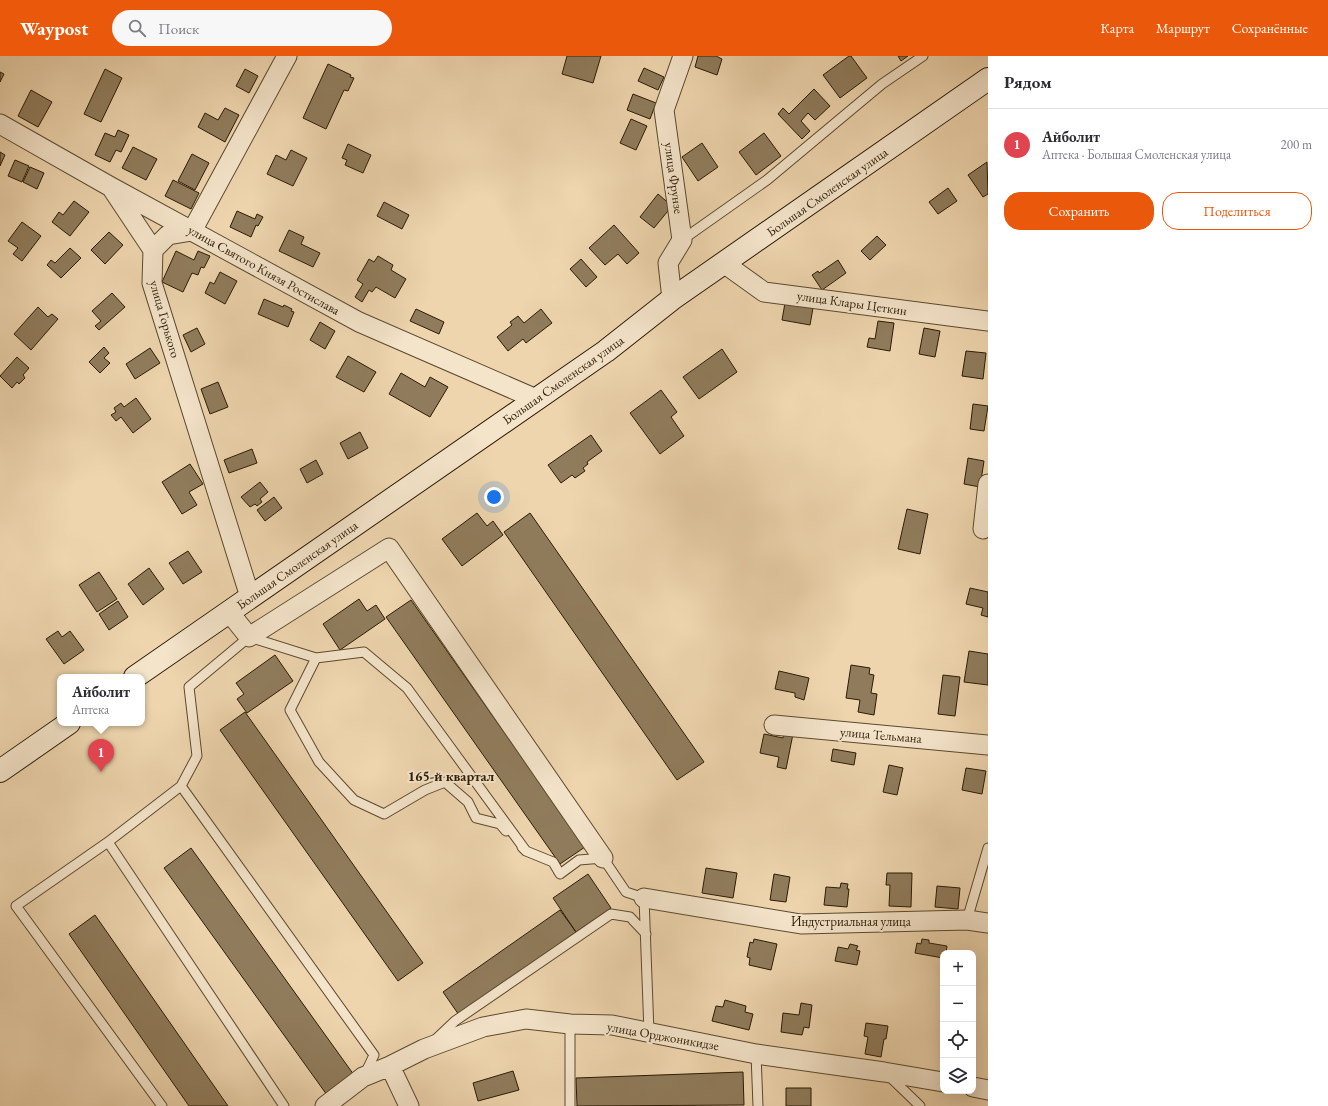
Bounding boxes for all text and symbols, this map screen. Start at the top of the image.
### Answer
search box [112,10,392,46]
text: Waypost [20,16,88,41]
icon: search [126,17,148,39]
text: Поиск [158,19,199,38]
text: Карта [1101,19,1134,37]
text: Маршрут [1156,19,1210,37]
text: Сохранённые [1232,19,1308,37]
text: Рядом [1004,71,1052,93]
text: Айболит [1042,127,1100,146]
text: 1 [1014,136,1020,153]
text: 200 m [1281,136,1312,153]
street label: улица Фрунзе [661,141,687,215]
street label: Большая Смоленская улица [763,143,892,240]
text: Аптека · Большая Смоленская улица [1042,146,1231,163]
button: Сохранить [1004,192,1154,230]
button: Поделиться [1162,192,1312,230]
street label: улица Святого Князя Ростислава [185,221,344,319]
street label: улица Горького [146,278,184,360]
street label: улица Клары Цеткин [796,287,908,319]
street label: Большая Смоленская улица [499,331,628,428]
your location [484,487,504,507]
street label: Большая Смоленская улица [233,516,362,613]
popup [57,674,145,726]
text: Айболит [72,682,130,701]
text: Аптека [72,701,109,718]
street label: улица Тельмана [839,723,923,747]
pin: 1 [88,739,114,772]
district label: 165-й квартал [408,767,495,785]
street label: Индустриальная улица [791,913,912,930]
map controls [940,950,976,1094]
button: + [940,950,976,986]
button: − [940,986,976,1022]
street label: улица Орджоникидзе [606,1018,720,1054]
button: locate [940,1022,976,1058]
button: layers [940,1058,976,1094]

